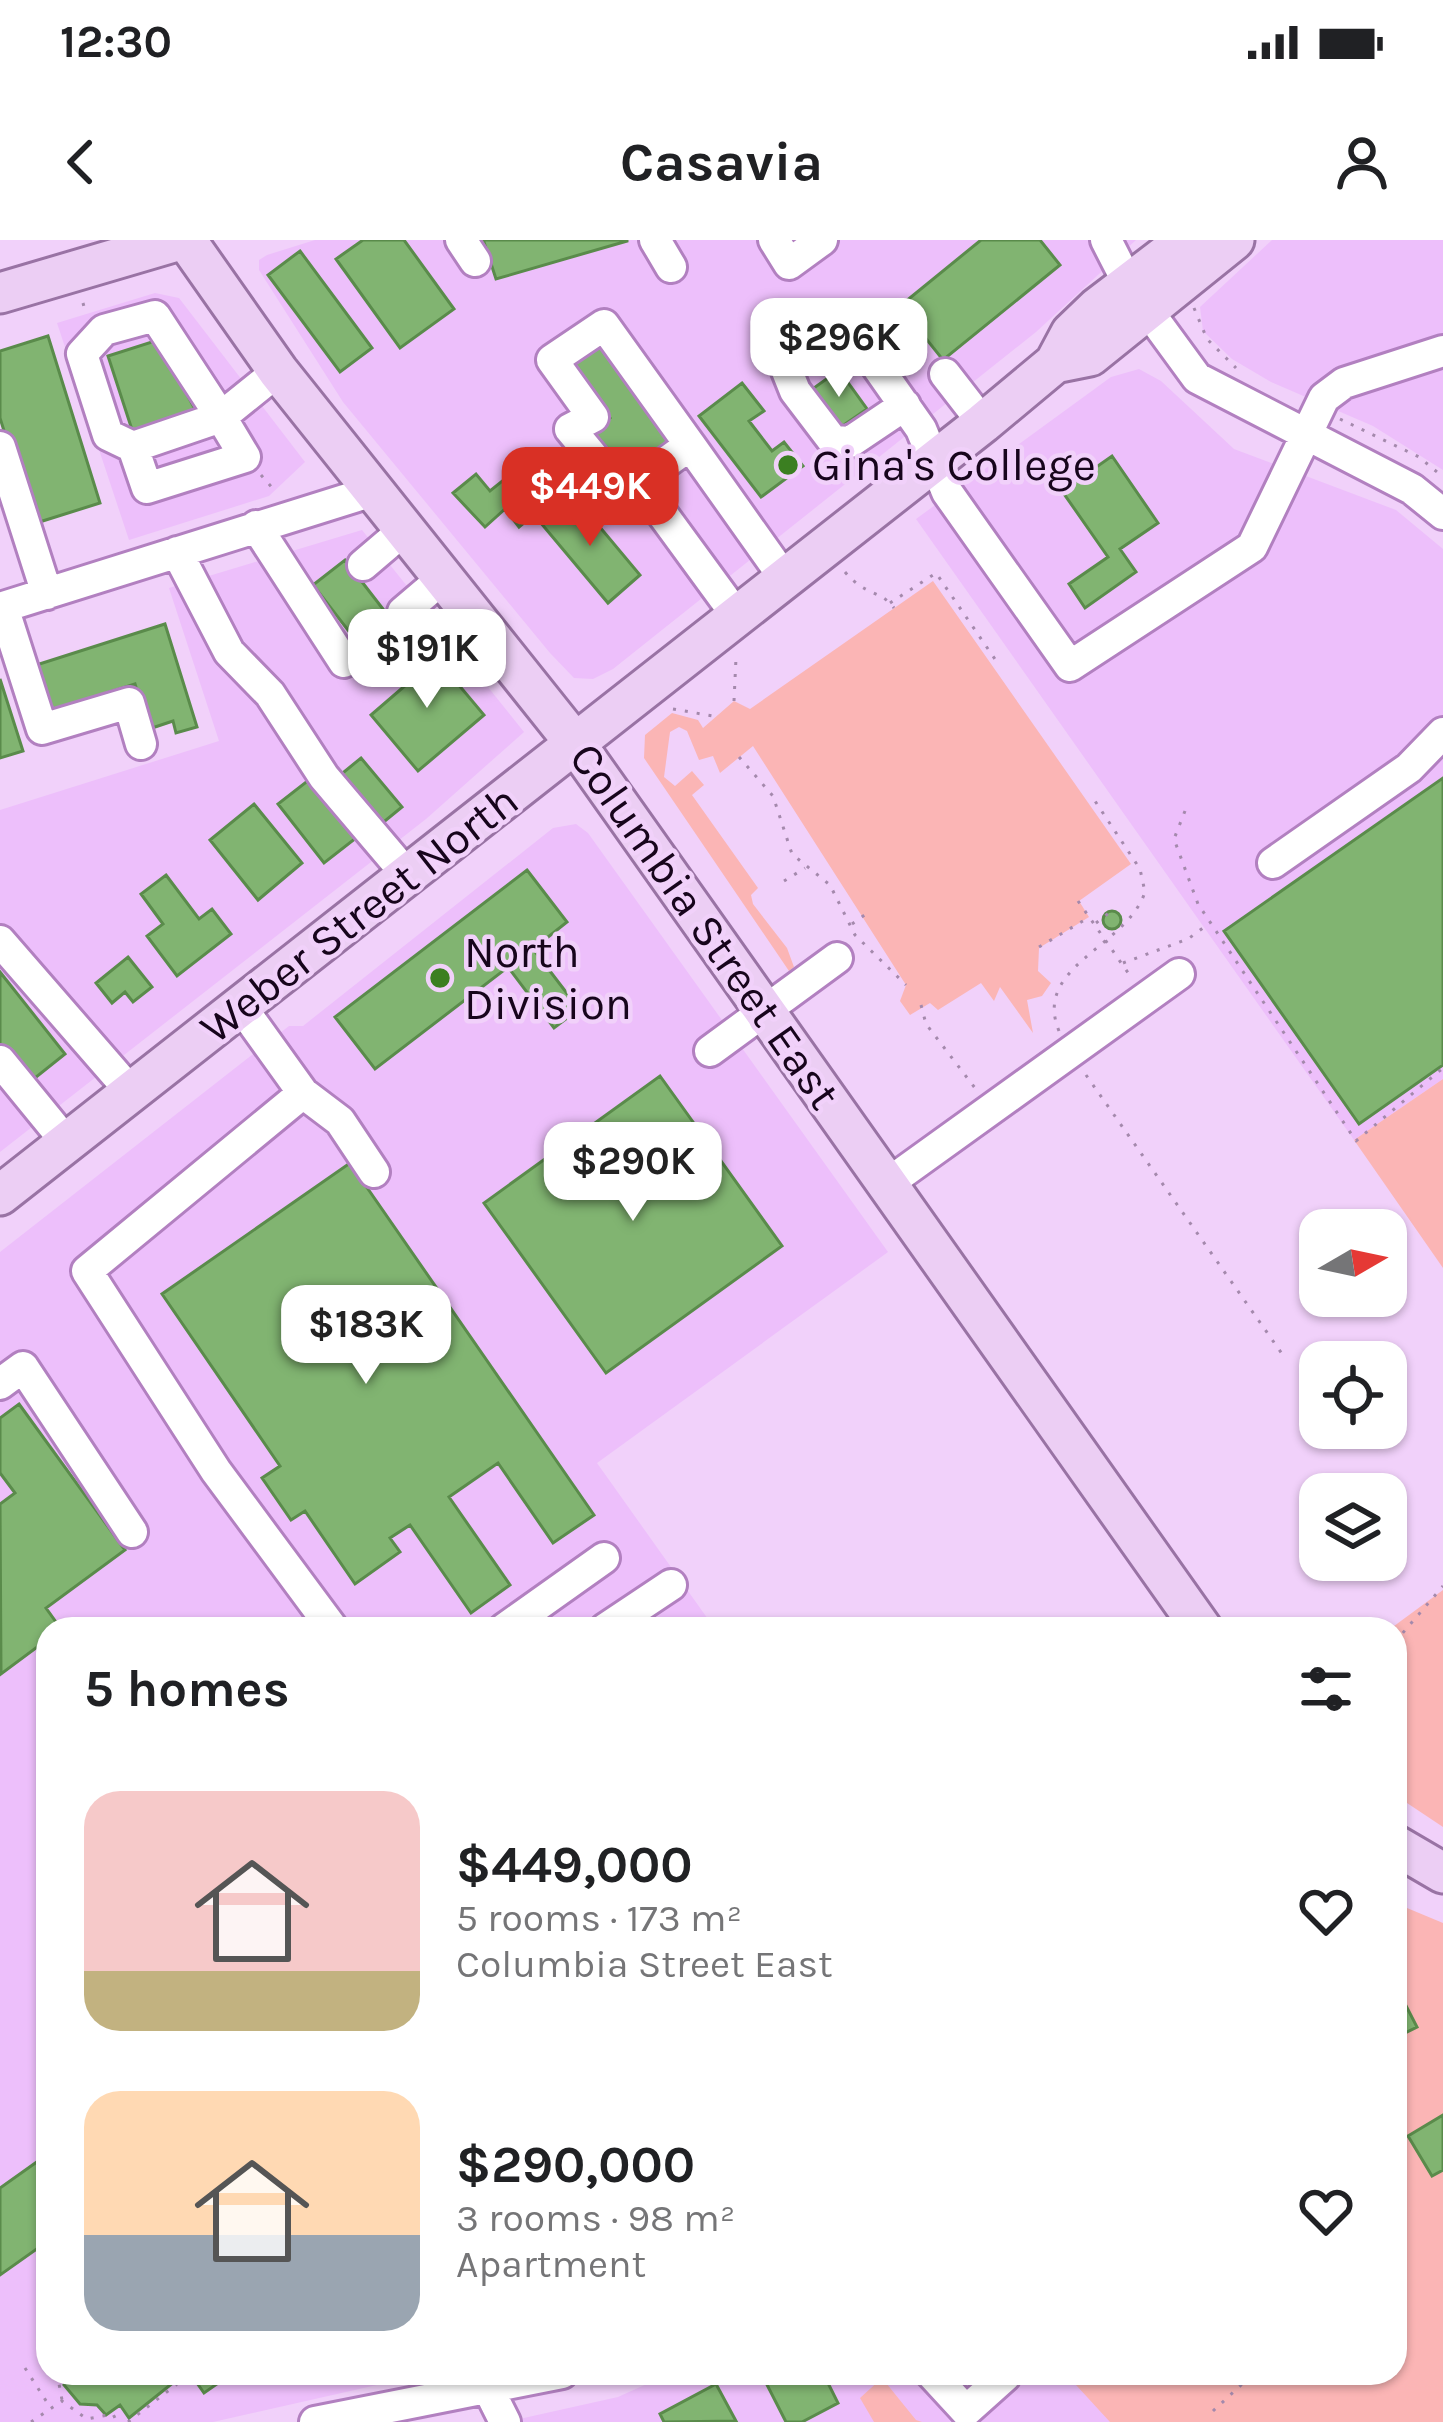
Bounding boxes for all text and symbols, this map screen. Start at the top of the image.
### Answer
text: 12:30 [60,16,172,68]
icon: back [48,129,114,195]
icon: person [1329,129,1395,195]
text: Casavia [620,130,823,194]
pin: $296K [755,298,923,400]
text: $296K [777,314,901,360]
place label: Gina's College [812,439,1096,492]
pin: $449K [506,447,674,549]
marker: Gina's College [775,452,801,478]
text: $449K [529,463,651,509]
pin: $191K [343,609,511,711]
text: $191K [375,625,479,671]
street label: Columbia Street East [559,733,851,1119]
street label: Weber Street North [190,774,528,1054]
place label: North Division [464,926,632,1030]
marker: North Division [427,965,453,991]
pin: $290K [549,1122,717,1224]
text: $290K [571,1138,695,1184]
north arrow [1299,1209,1407,1317]
map controls [1299,1209,1407,1581]
pin: $183K [282,1285,450,1387]
text: $183K [308,1301,424,1347]
button: locate [1299,1341,1407,1449]
button: layers [1299,1473,1407,1581]
icon: filters [1293,1656,1359,1722]
text: 5 homes [84,1659,290,1719]
text: $449,000 [456,1835,693,1895]
icon: home [180,1839,324,1983]
icon: heart [1293,1878,1359,1944]
text: 5 rooms · 173 m² [456,1895,742,1941]
text: Columbia Street East [456,1941,833,1987]
text: $290,000 [456,2135,695,2195]
icon: home [180,2139,324,2283]
icon: heart [1293,2178,1359,2244]
text: 3 rooms · 98 m² [456,2195,735,2241]
text: Apartment [456,2241,646,2287]

